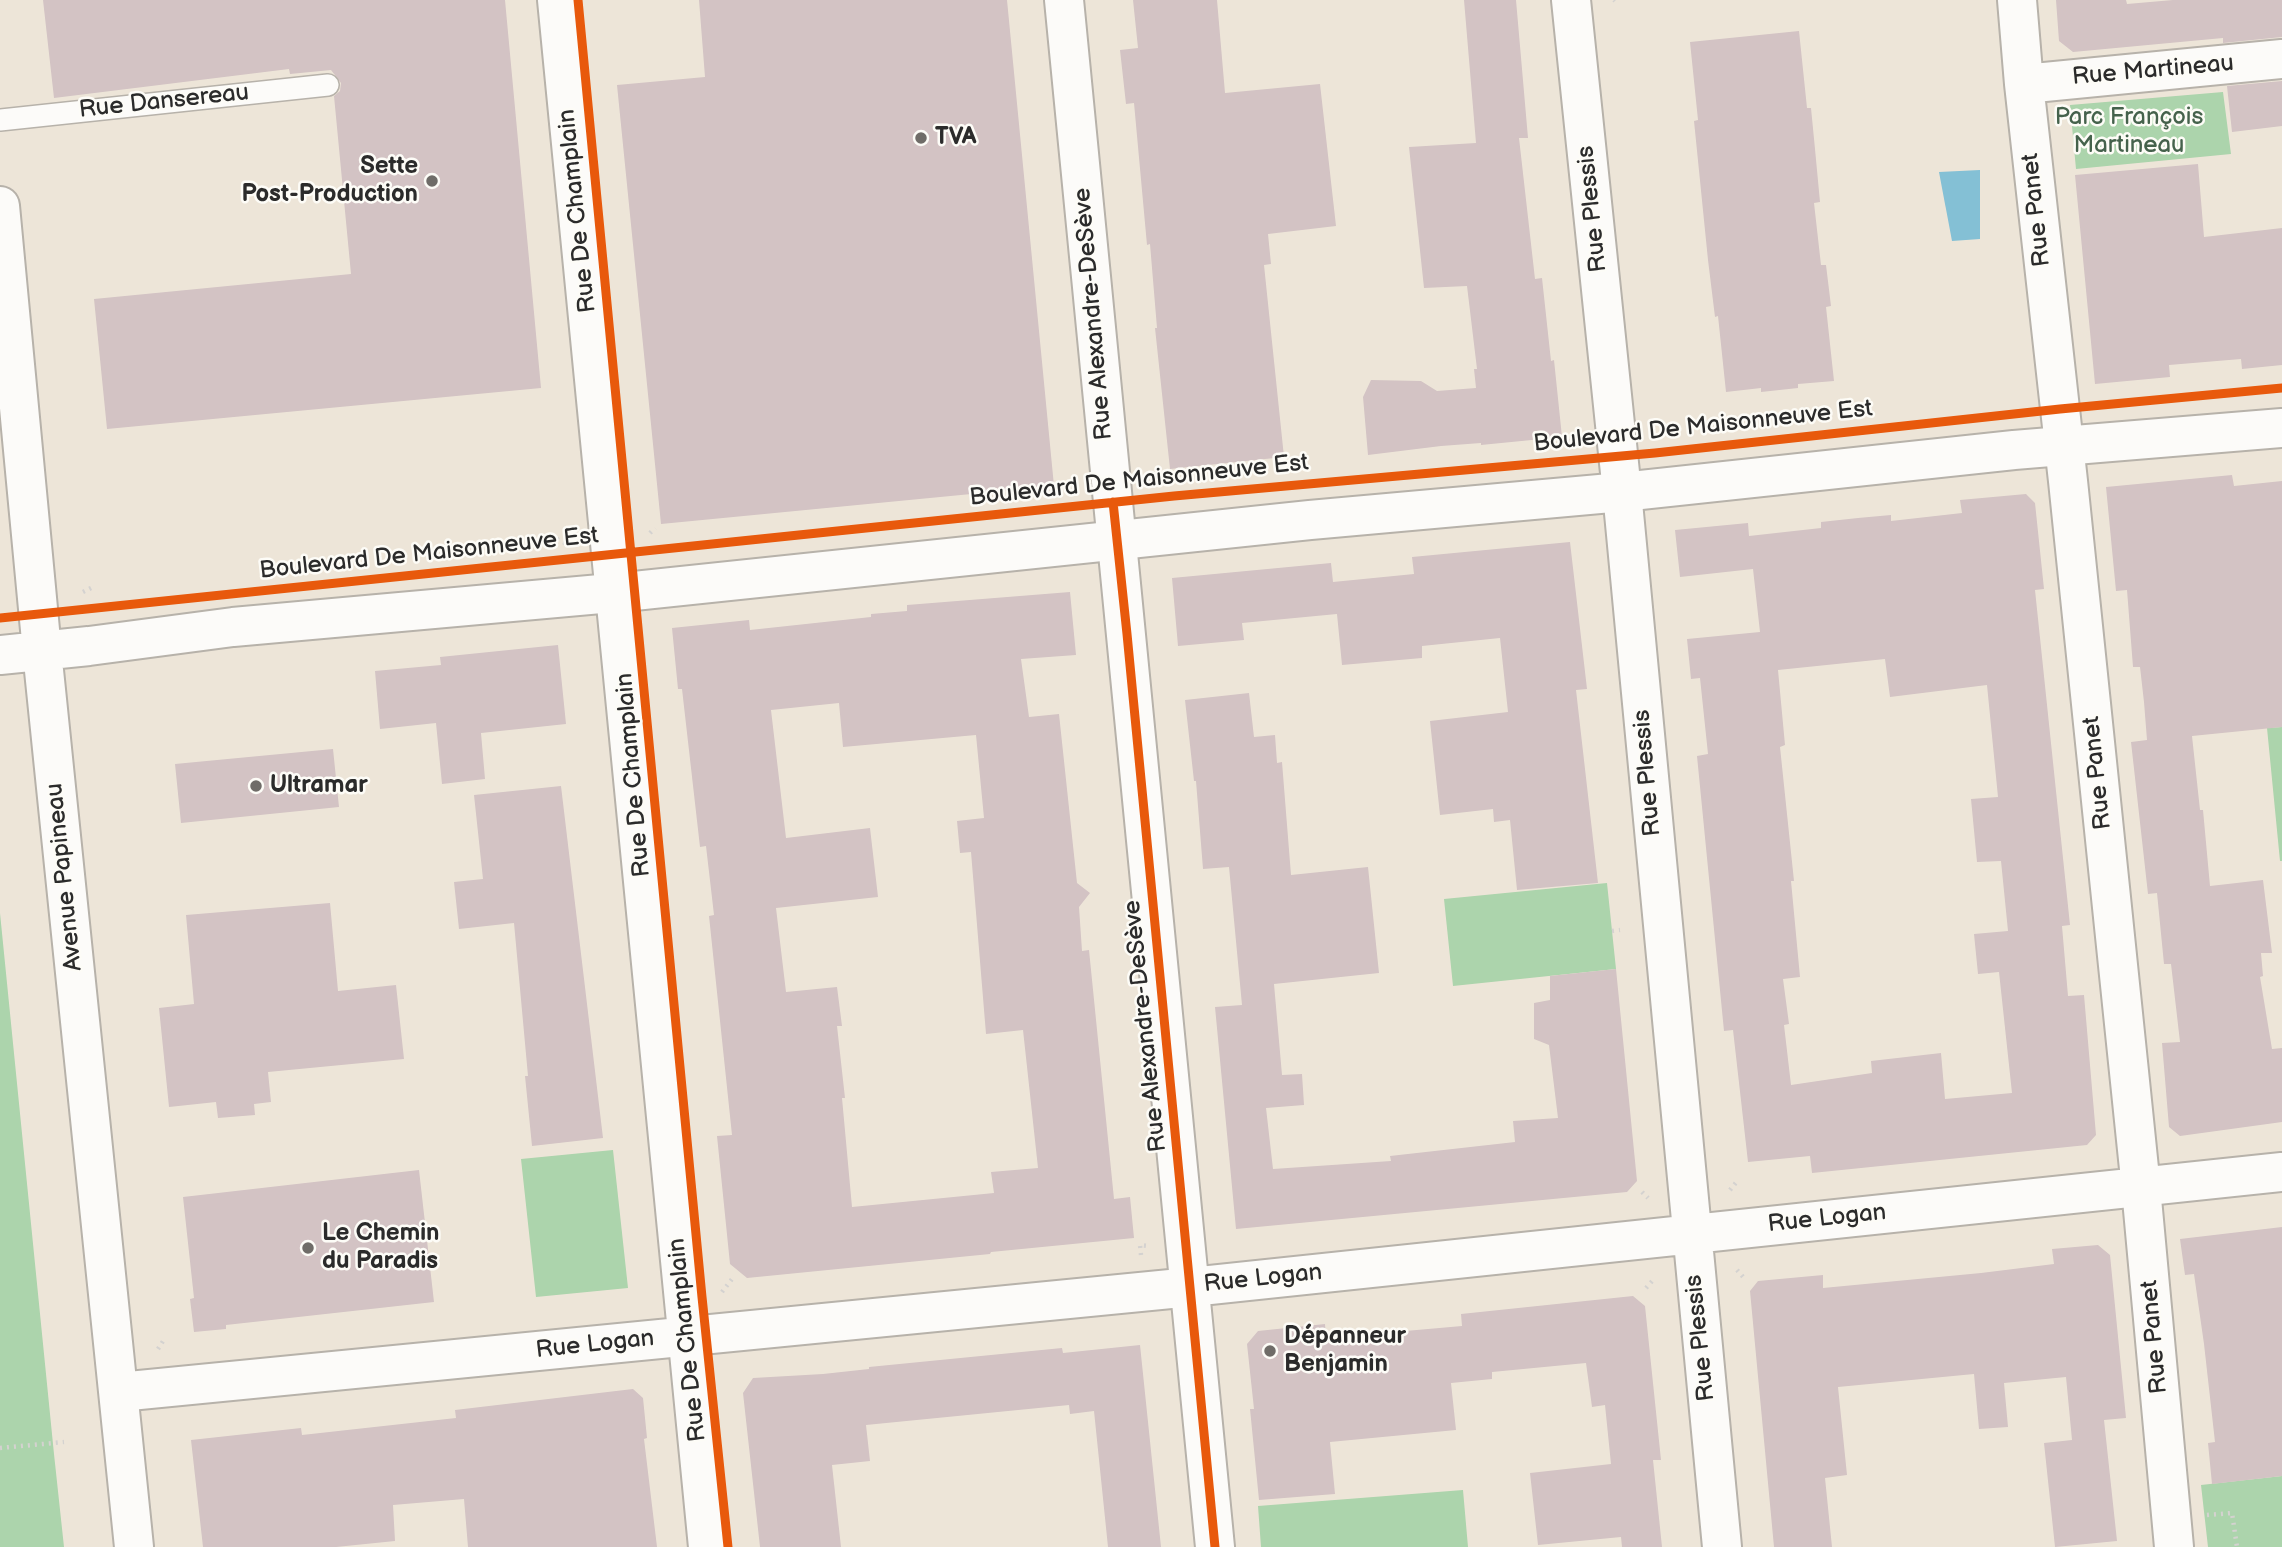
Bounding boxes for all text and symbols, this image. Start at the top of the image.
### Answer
street label: Rue Martineau [2071,50,2235,92]
street label: Rue Dansereau [78,79,250,125]
park label: Parc François Martineau [2055,104,2203,160]
street label: Rue De Champlain [553,108,603,314]
place label: TVA [935,124,976,152]
marker: TVA [913,130,929,146]
street label: Rue Plessis [1572,144,1614,274]
street label: Rue Panet [2017,152,2057,268]
place label: Sette Post-Production [241,153,418,209]
marker: Sette Post-Production [424,173,440,189]
street label: Rue Alexandre-DeSève [1069,187,1119,441]
street label: Boulevard De Maisonneuve Est [1532,395,1874,459]
street label: Boulevard De Maisonneuve Est [968,449,1310,513]
street label: Boulevard De Maisonneuve Est [258,522,600,586]
street label: Rue De Champlain [611,672,657,878]
street label: Rue Plessis [1628,709,1668,837]
street label: Rue Panet [2078,715,2118,831]
place label: Ultramar [270,772,368,800]
marker: Ultramar [248,778,264,794]
street label: Avenue Papineau [41,782,89,972]
street label: Rue Alexandre-DeSève [1118,899,1174,1153]
street label: Rue Logan [1766,1198,1888,1240]
place label: Le Chemin du Paradis [322,1220,439,1276]
street label: Rue De Champlain [663,1237,713,1443]
marker: Le Chemin du Paradis [300,1240,316,1256]
street label: Rue Logan [1202,1258,1324,1300]
street label: Rue Plessis [1680,1273,1722,1403]
street label: Rue Panet [2136,1279,2174,1395]
place label: Dépanneur Benjamin [1284,1323,1406,1379]
street label: Rue Logan [534,1324,656,1366]
marker: Dépanneur Benjamin [1262,1343,1278,1359]

